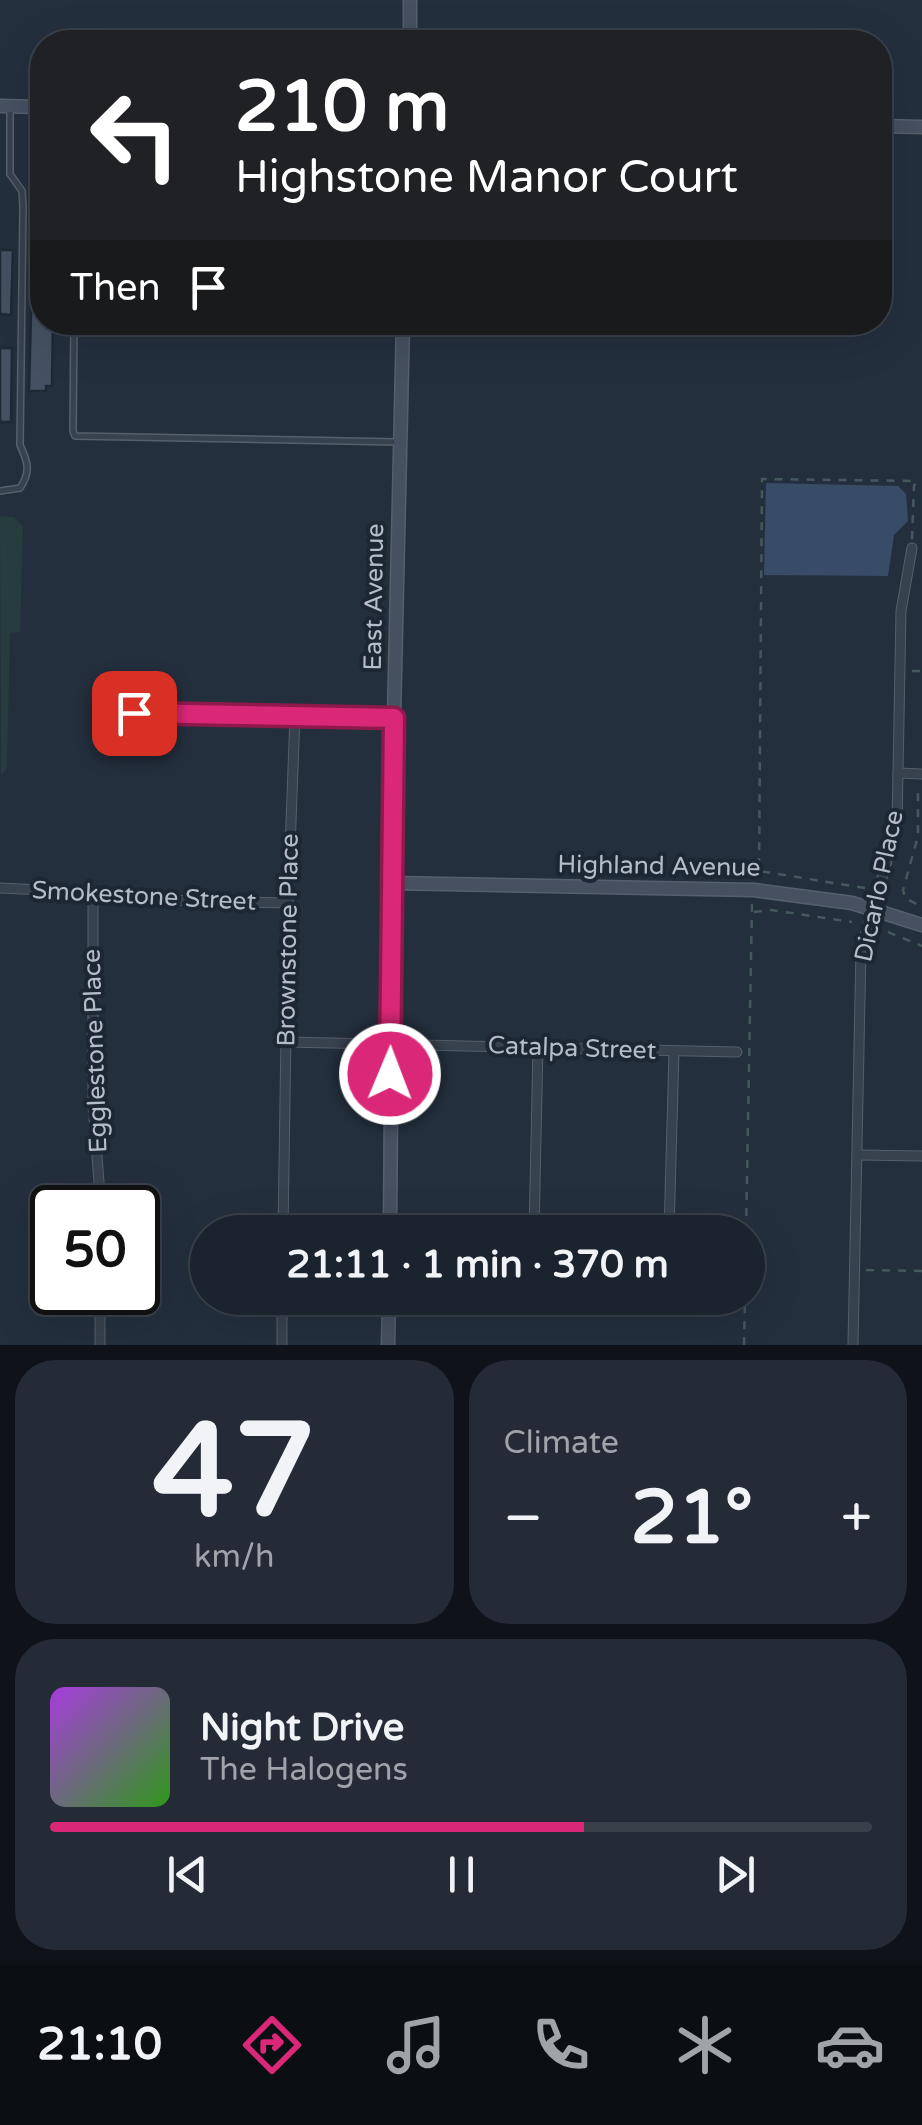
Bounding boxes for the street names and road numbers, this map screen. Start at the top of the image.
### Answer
street label: East Avenue [358,523,390,671]
street label: Dicarlo Place [848,808,910,964]
street label: Brownstone Place [271,833,305,1047]
street label: Highland Avenue [557,849,761,883]
street label: Smokestone Street [31,875,257,917]
street label: Egglestone Place [76,948,114,1154]
street label: Catalpa Street [487,1030,657,1066]

